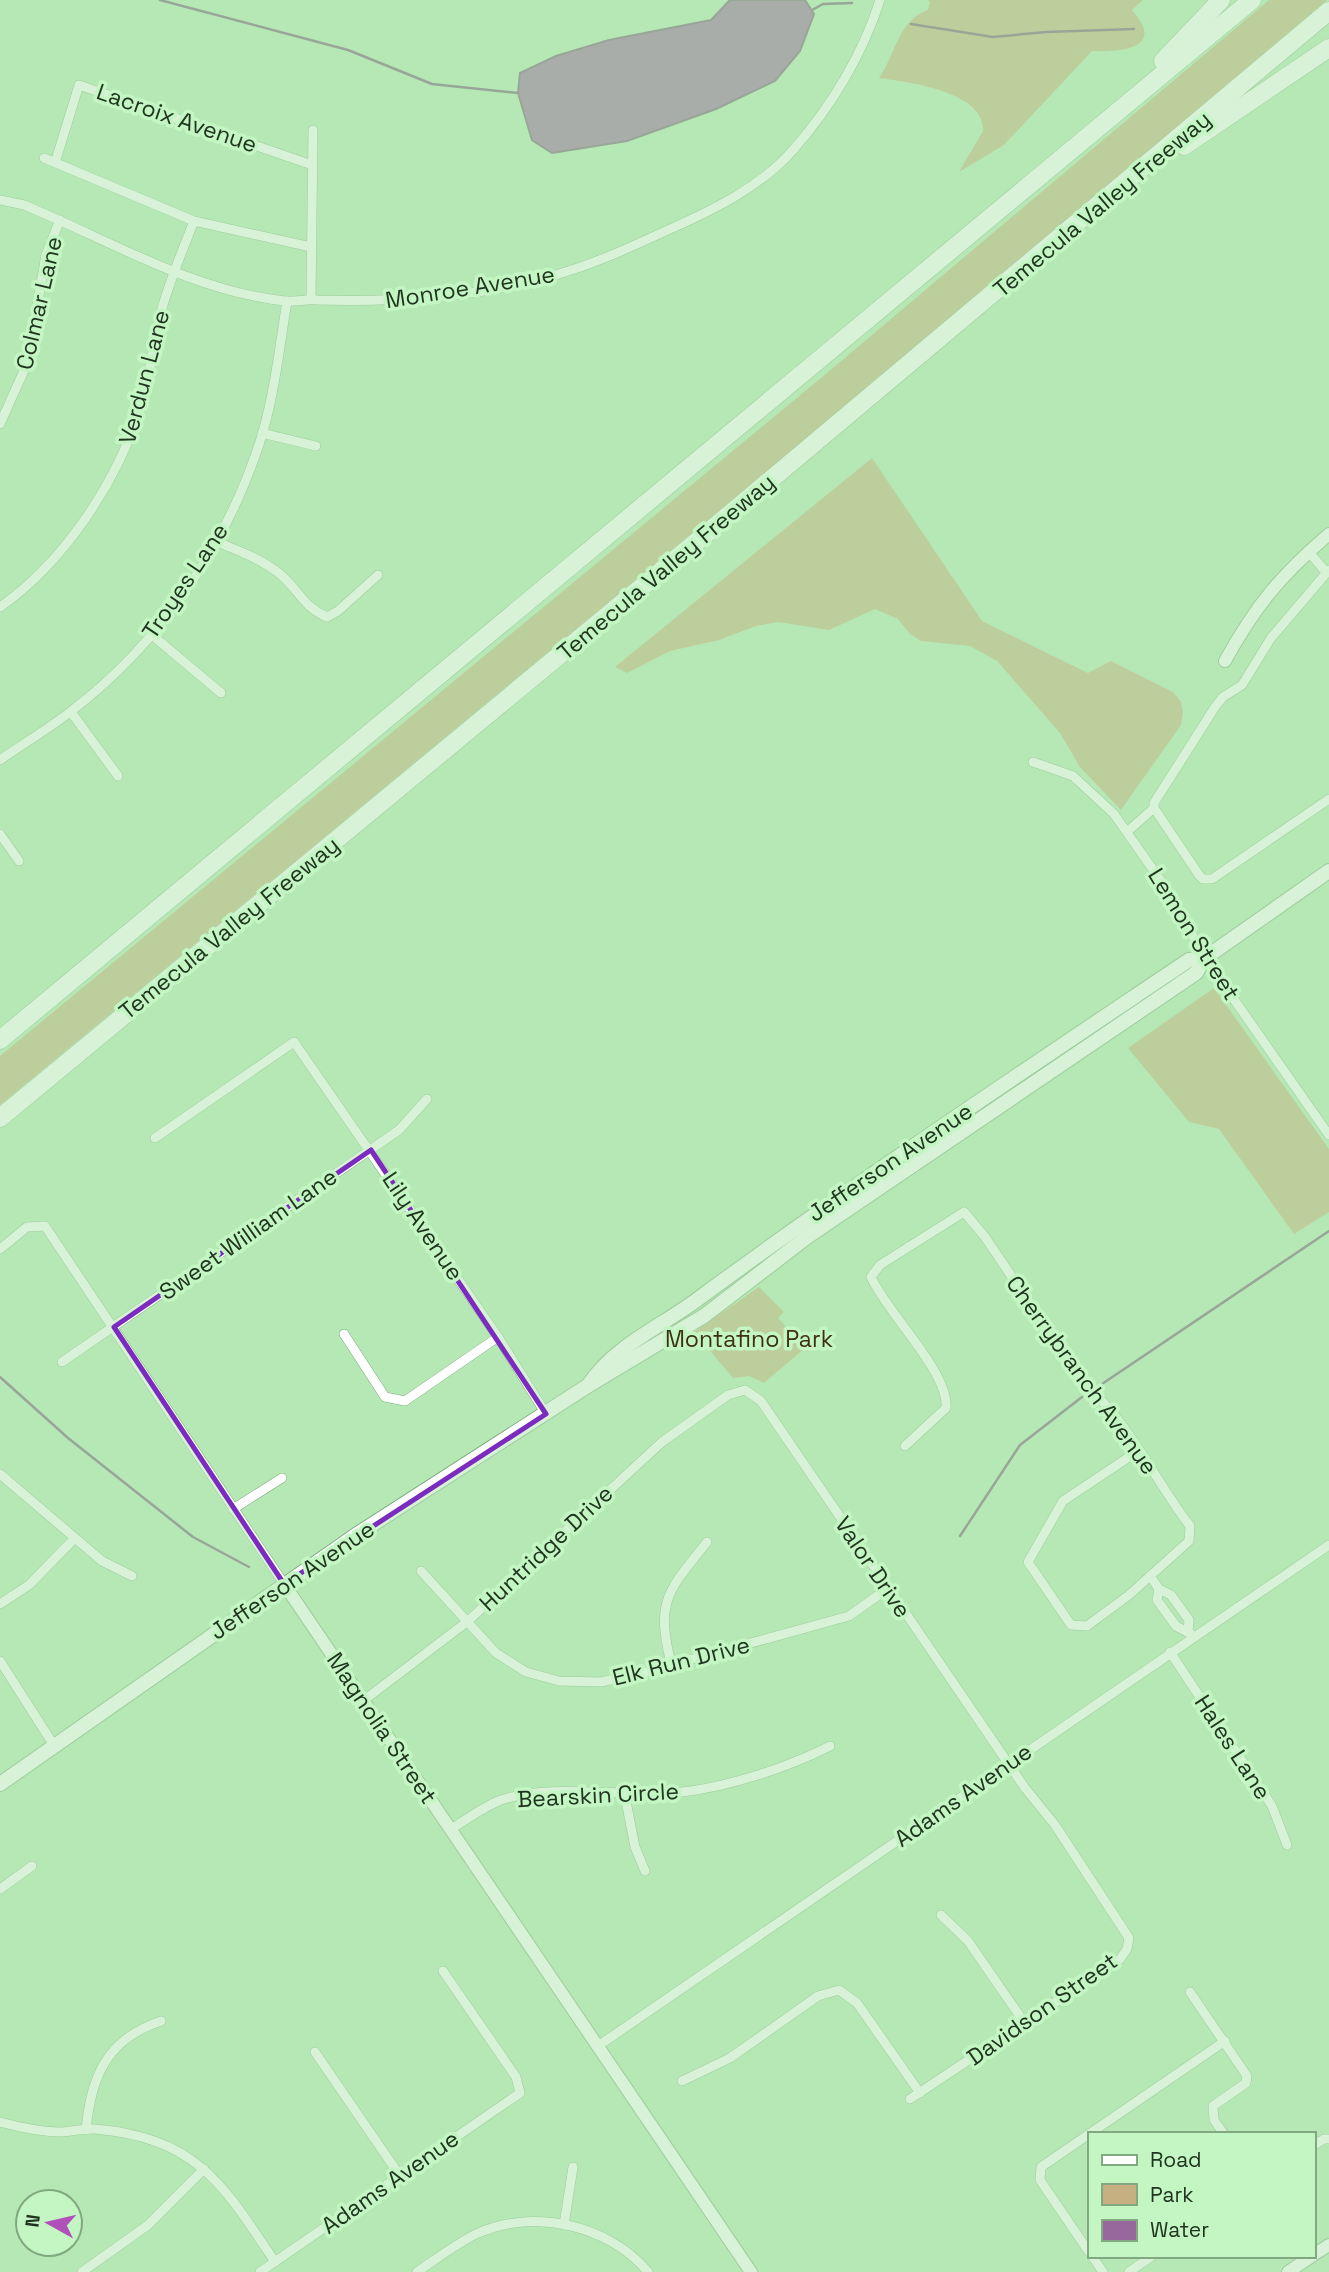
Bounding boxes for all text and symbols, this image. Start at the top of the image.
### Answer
street label: Lacroix Avenue [93,77,261,159]
street label: Temecula Valley Freeway [987,104,1217,304]
street label: Colmar Lane [9,234,69,372]
street label: Monroe Avenue [383,259,557,315]
street label: Verdun Lane [112,307,176,447]
street label: Temecula Valley Freeway [551,467,781,667]
street label: Troyes Lane [135,517,235,645]
street label: Temecula Valley Freeway [113,830,345,1026]
street label: Lemon Street [1141,862,1247,1006]
street label: Jefferson Avenue [802,1096,978,1228]
street label: Sweet William Lane [153,1161,343,1307]
street label: Lily Avenue [376,1166,470,1286]
street label: Cherrybranch Avenue [1000,1269,1164,1481]
park label: Montafino Park [665,1324,833,1354]
street label: Huntridge Drive [473,1478,619,1618]
street label: Valor Drive [828,1510,918,1624]
street label: Jefferson Avenue [204,1514,380,1646]
street label: Elk Run Drive [609,1629,753,1693]
street label: Magnolia Street [320,1646,444,1810]
street label: Hales Lane [1188,1689,1278,1805]
street label: Adams Avenue [888,1736,1038,1854]
street label: Bearskin Circle [516,1776,680,1814]
street label: Davidson Street [961,1946,1123,2072]
street label: Adams Avenue [315,2123,465,2241]
legend [1088,2132,1315,2258]
text: Road [1150,2146,1202,2173]
text: Park [1150,2181,1194,2208]
north arrow [14,2188,84,2258]
text: N [19,2213,46,2229]
text: Water [1150,2216,1209,2243]

